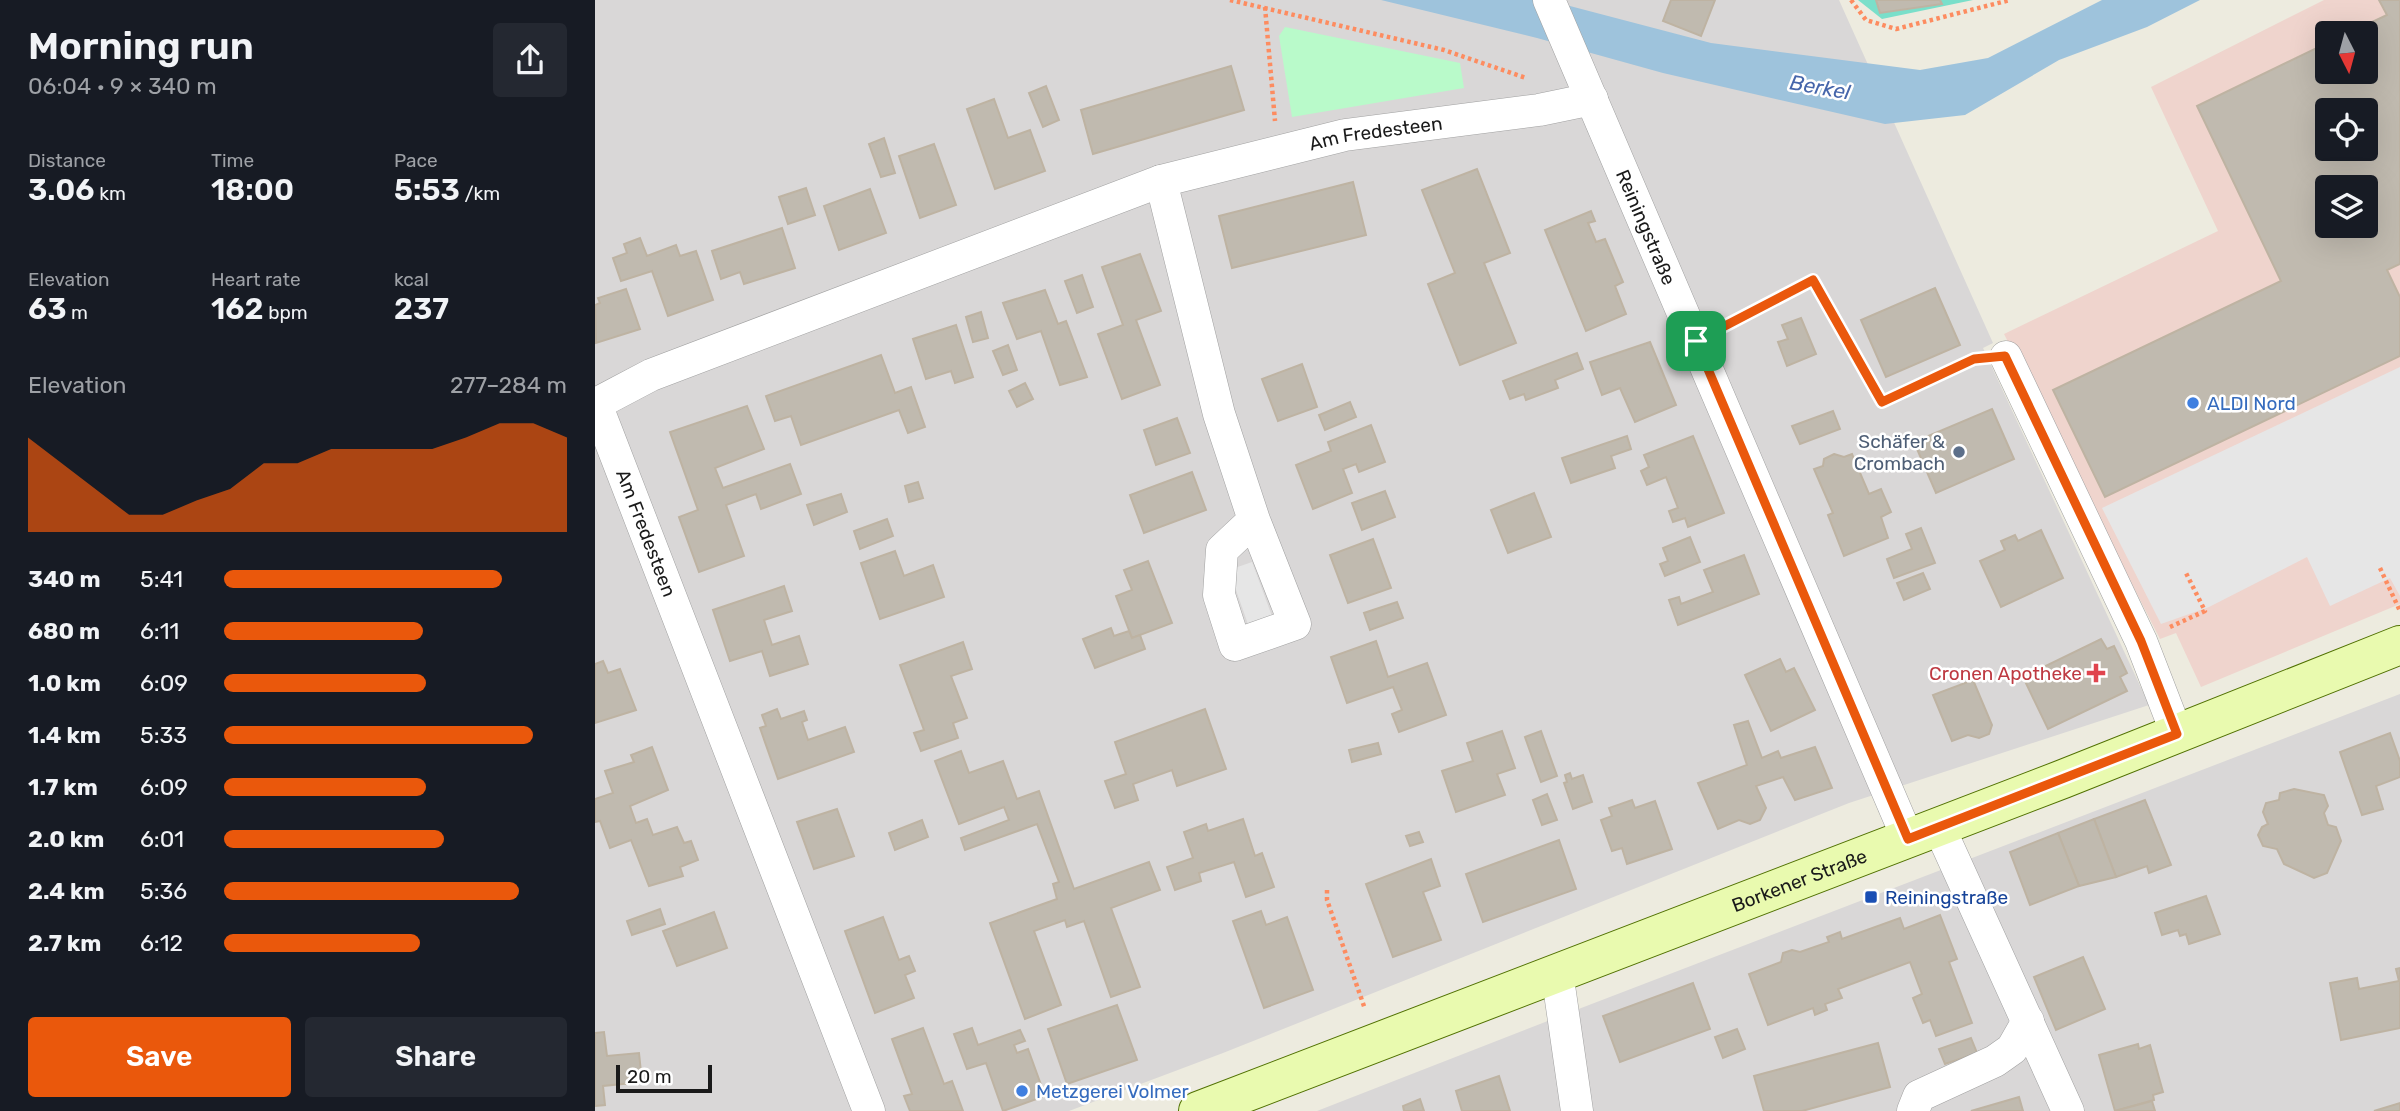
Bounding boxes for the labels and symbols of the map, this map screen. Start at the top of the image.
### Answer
north arrow [2315,21,2378,84]
water label: Berkel [1788,69,1853,105]
street label: Am Fredesteen [1307,111,1444,155]
street label: Reiningstraße [1611,166,1681,288]
pin [1666,311,1726,371]
place label: ALDI Nord [2207,392,2296,415]
marker: ALDI Nord [2185,395,2201,411]
place label: Schäfer & Crombach [1854,430,1945,475]
marker: Schäfer & Crombach [1951,444,1967,460]
street label: Am Fredesteen [611,466,681,600]
place label: Cronen Apotheke [1929,662,2082,685]
marker: Cronen Apotheke [2088,665,2104,681]
street label: Borkener Straße [1728,844,1870,917]
place label: Reiningstraße [1885,886,2008,909]
marker: Reiningstraße [1863,889,1879,905]
scale bar [616,1062,712,1094]
place label: Metzgerei Volmer [1036,1080,1190,1103]
marker: Metzgerei Volmer [1014,1083,1030,1099]

